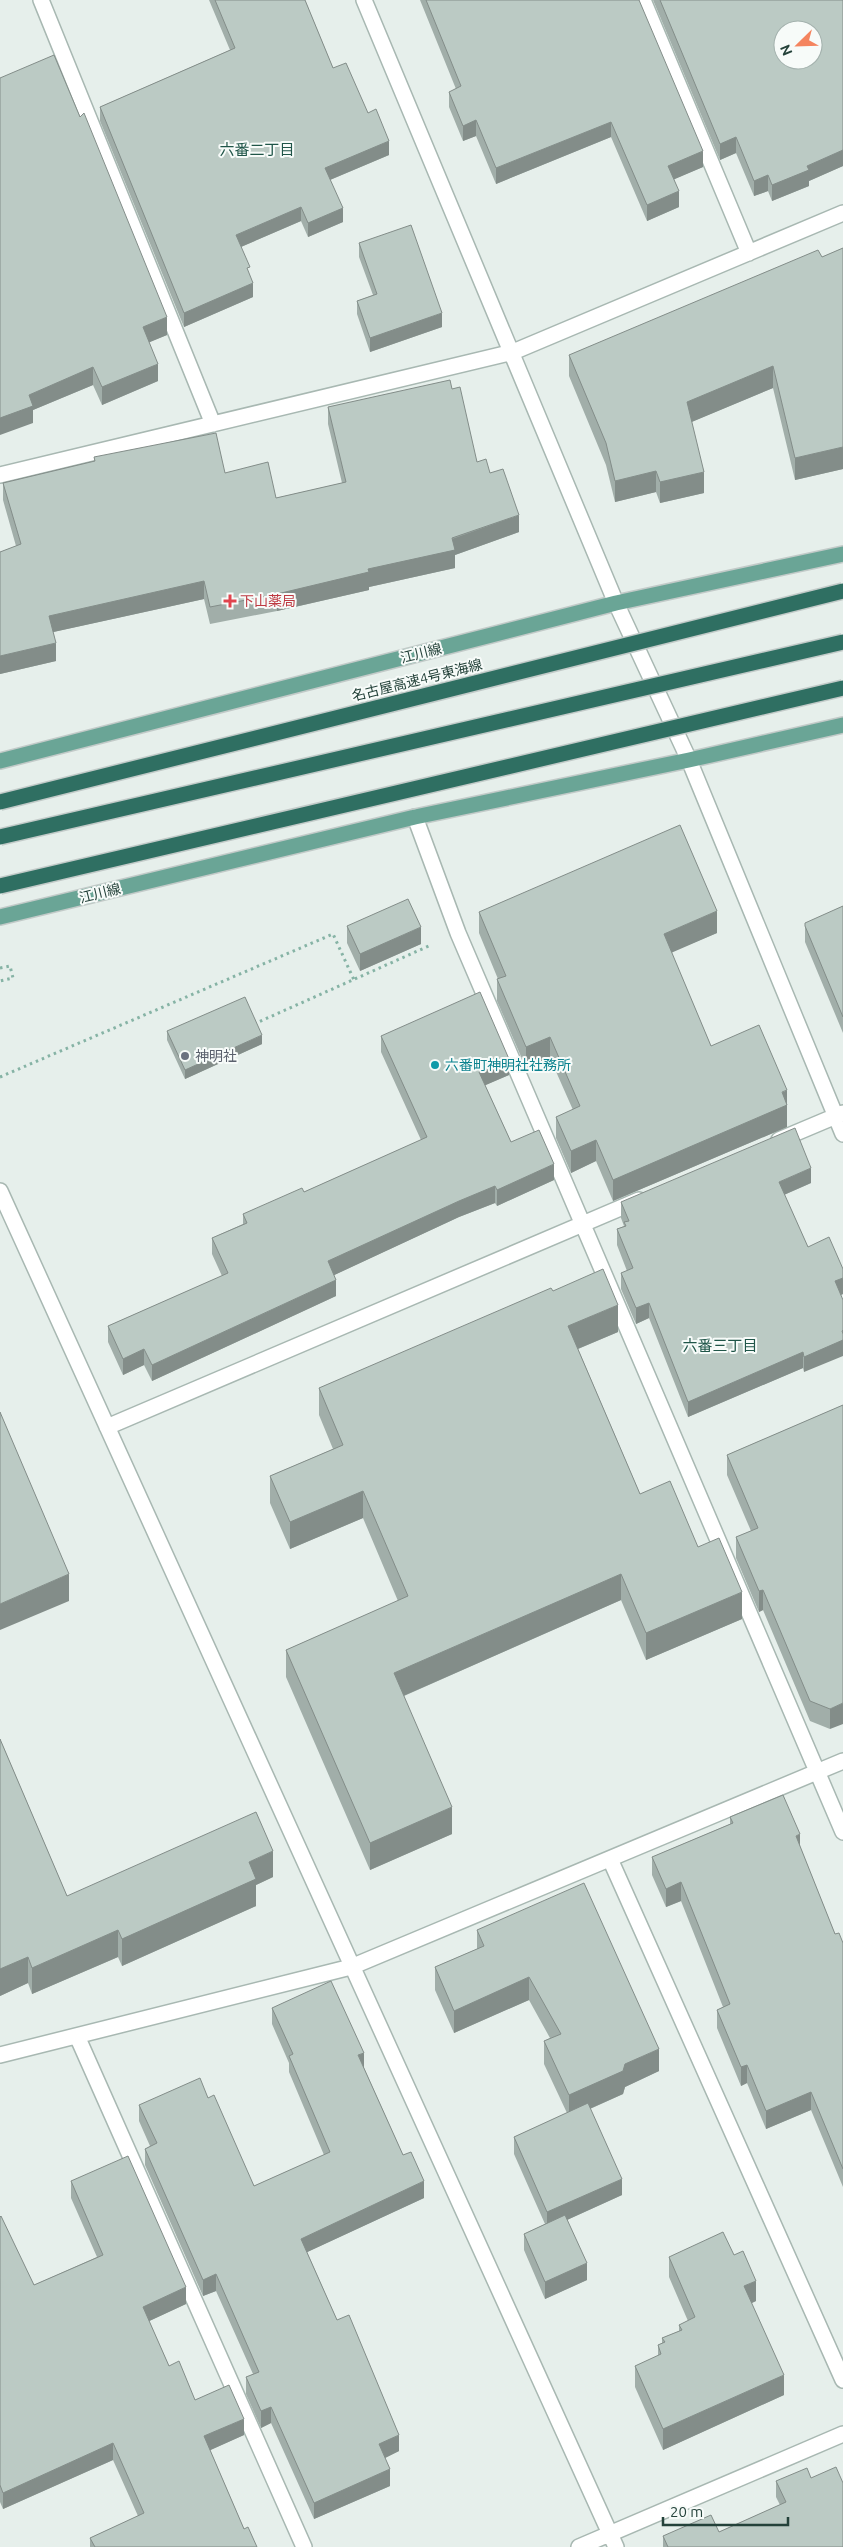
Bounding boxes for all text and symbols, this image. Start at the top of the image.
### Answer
north arrow [773,20,823,70]
text: N [777,42,795,58]
district label: 六番二丁目 [219,141,295,158]
place label: 下山薬局 [240,593,296,609]
marker: 下山薬局 [224,595,236,607]
street label: 江川線 [399,640,443,666]
street label: 名古屋高速4号東海線 [350,656,484,704]
street label: 江川線 [78,880,122,906]
place label: 神明社 [195,1048,237,1064]
marker: 神明社 [179,1050,191,1062]
place label: 六番町神明社社務所 [445,1057,571,1073]
marker: 六番町神明社社務所 [429,1059,441,1071]
district label: 六番三丁目 [682,1337,758,1354]
scale bar [663,2494,788,2526]
text: 20 m [670,2503,703,2520]

